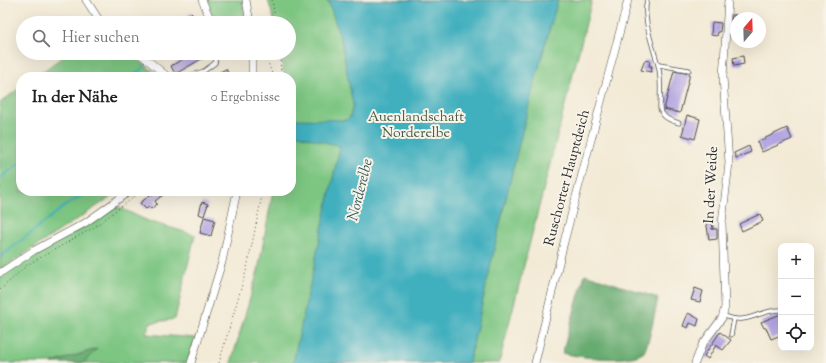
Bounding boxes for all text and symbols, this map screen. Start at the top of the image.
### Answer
north arrow [730,12,766,48]
search box [16,16,296,60]
icon: search [30,27,52,49]
text: Hier suchen [62,28,140,49]
text: In der Nähe [32,86,118,110]
text: 0 Ergebnisse [211,89,280,107]
park label: Auenlandschaft Norderelbe [368,108,464,144]
street label: Ruschorter Hauptdeich [540,108,596,248]
street label: In der Weide [700,146,724,224]
water label: Norderelbe [343,157,379,223]
map controls [778,243,814,351]
button: + [778,243,814,279]
button: − [778,279,814,315]
button: locate [778,315,814,351]

